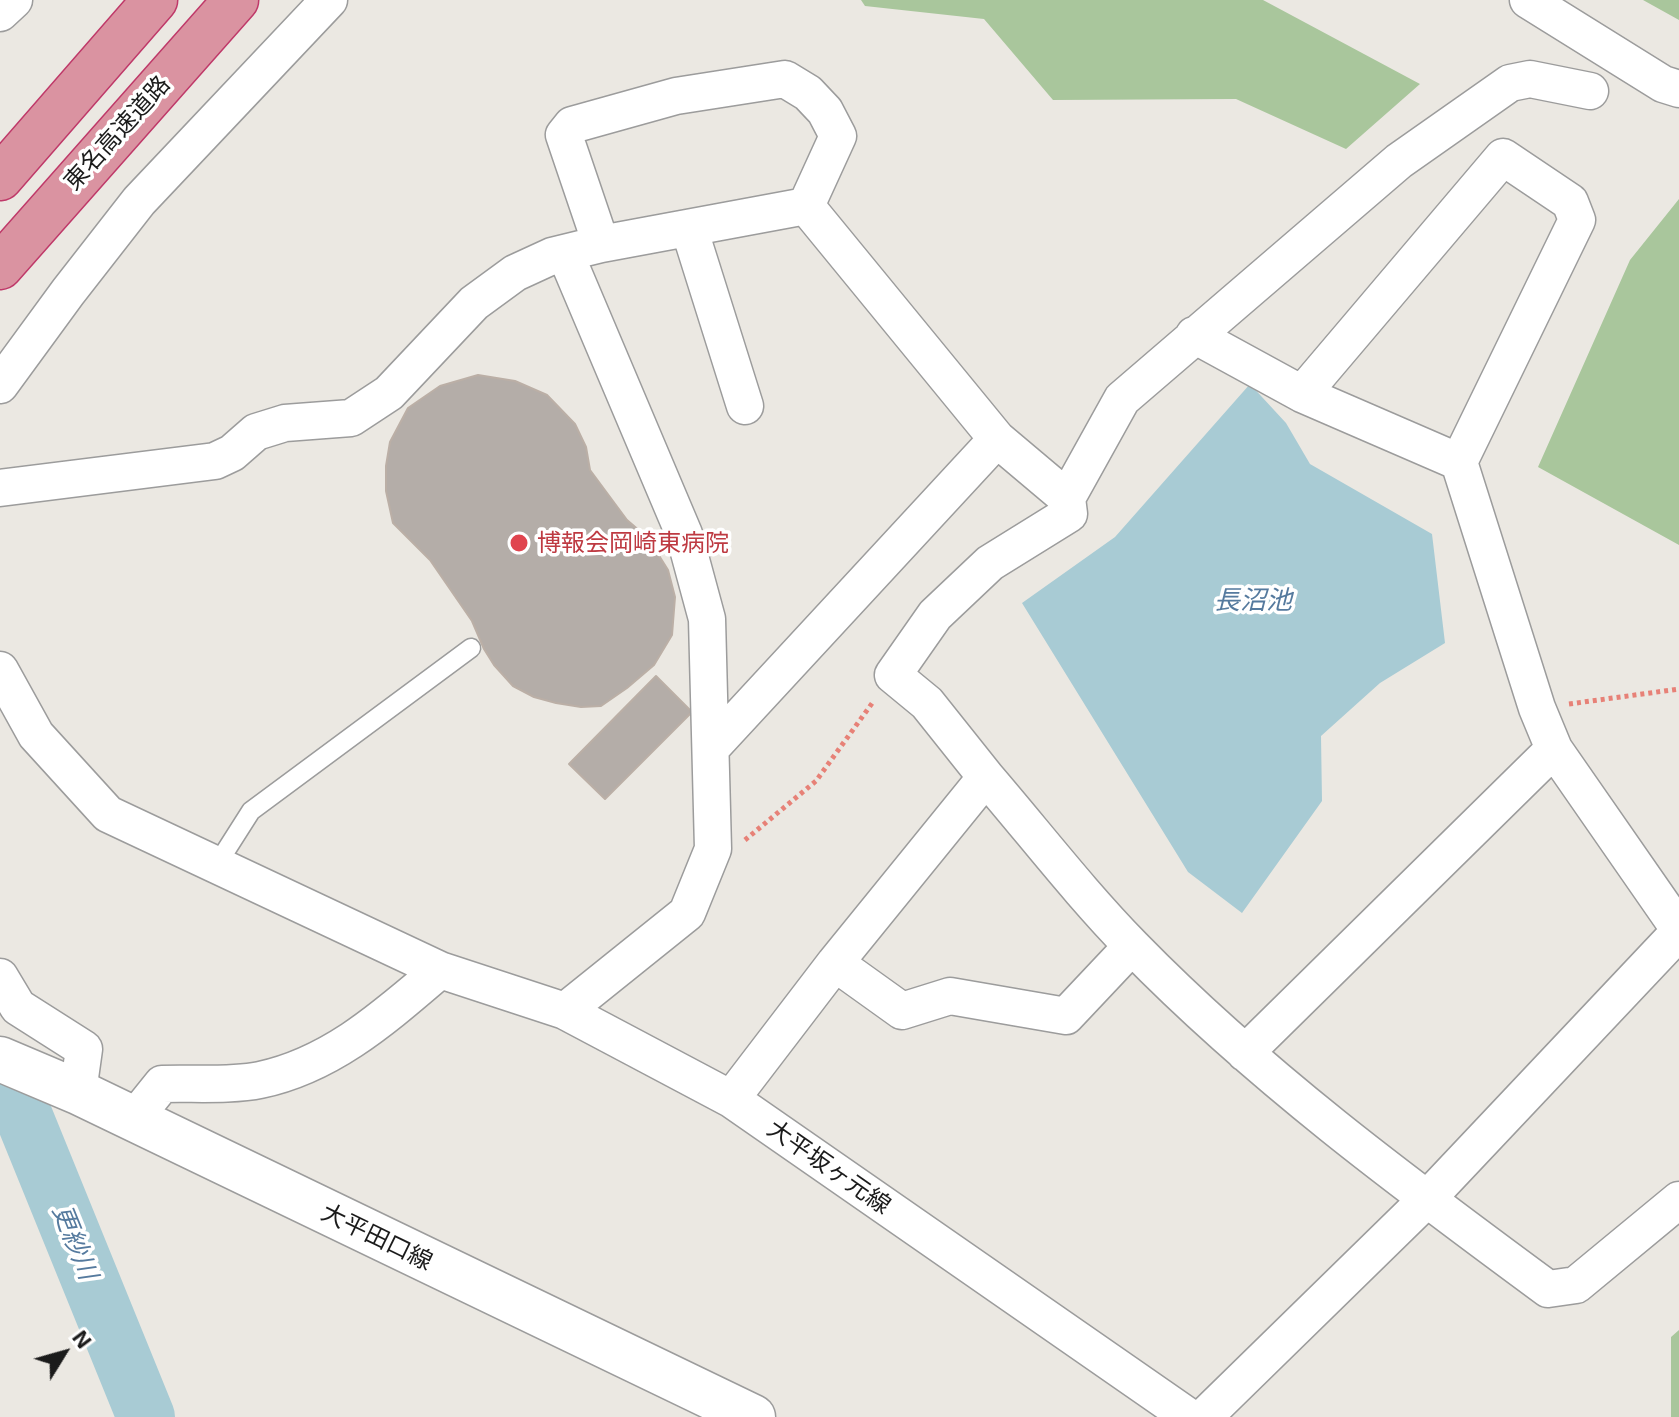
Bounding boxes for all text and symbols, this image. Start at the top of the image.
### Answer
street label: 東名高速道路 [58,70,176,196]
place label: 博報会岡崎東病院 [537,529,729,557]
marker: 博報会岡崎東病院 [508,532,530,554]
water label: 長沼池 [1214,584,1292,616]
street label: 大平坂ヶ元線 [762,1114,896,1220]
street label: 大平田口線 [317,1198,437,1276]
water label: 更紗川 [46,1200,104,1284]
north arrow [24,1313,104,1393]
text: N [68,1324,98,1353]

